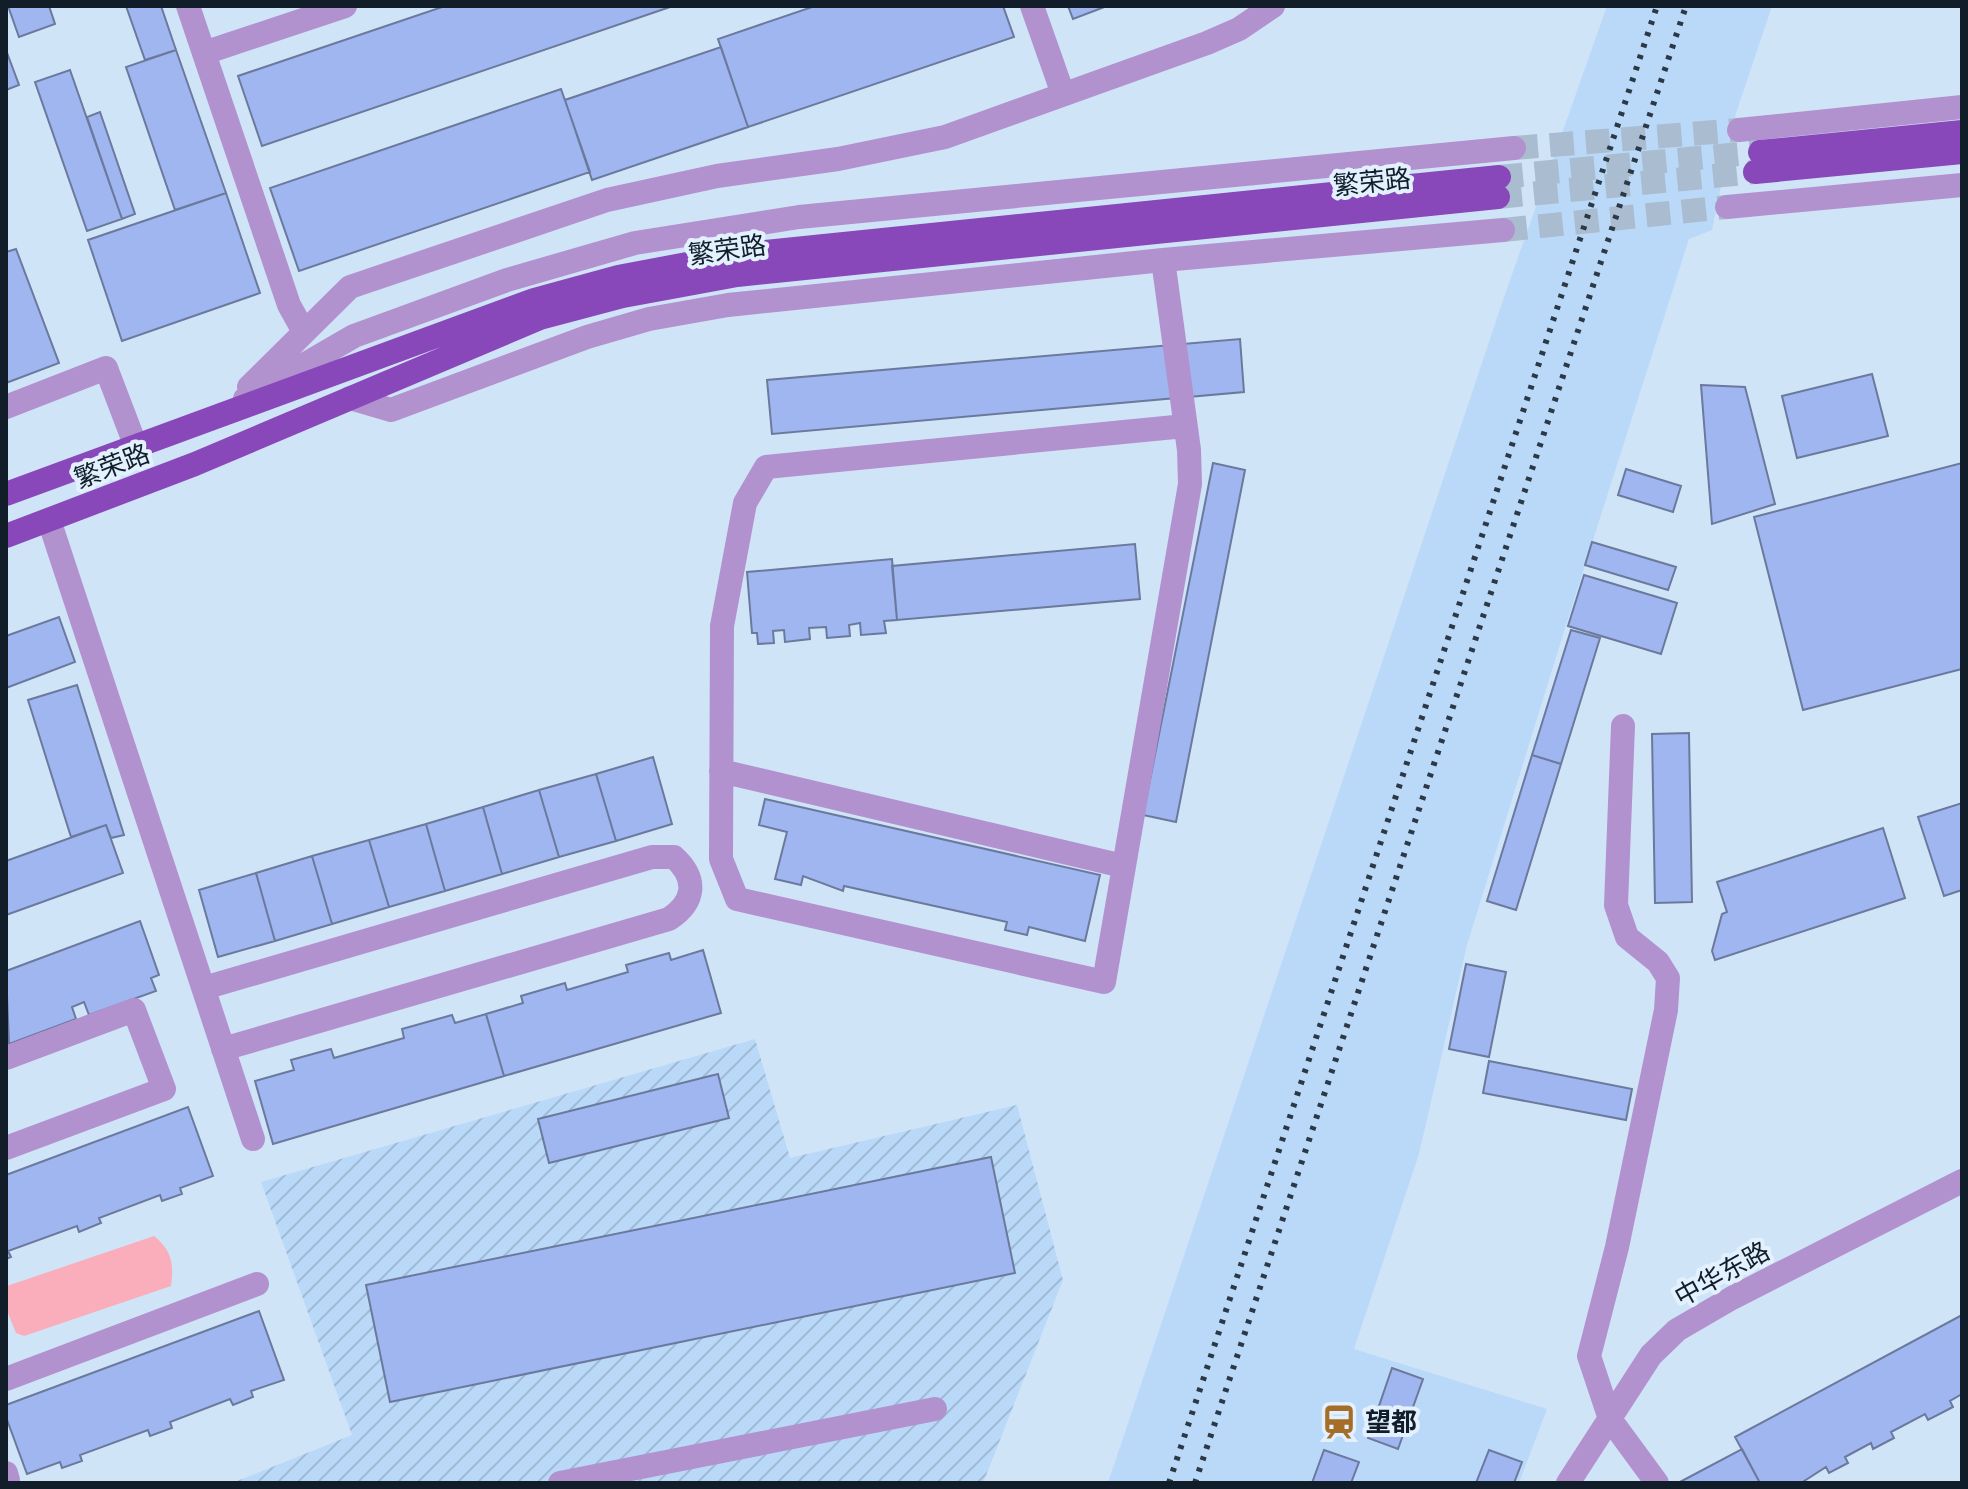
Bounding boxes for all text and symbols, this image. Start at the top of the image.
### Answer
street label: 繁荣路 [1332,163,1412,201]
street label: 繁荣路 [686,230,768,270]
street label: 繁荣路 [70,438,154,494]
street label: 中华东路 [1669,1236,1775,1312]
station icon: 望都 [1320,1403,1358,1441]
place label: 望都 [1365,1407,1417,1437]

